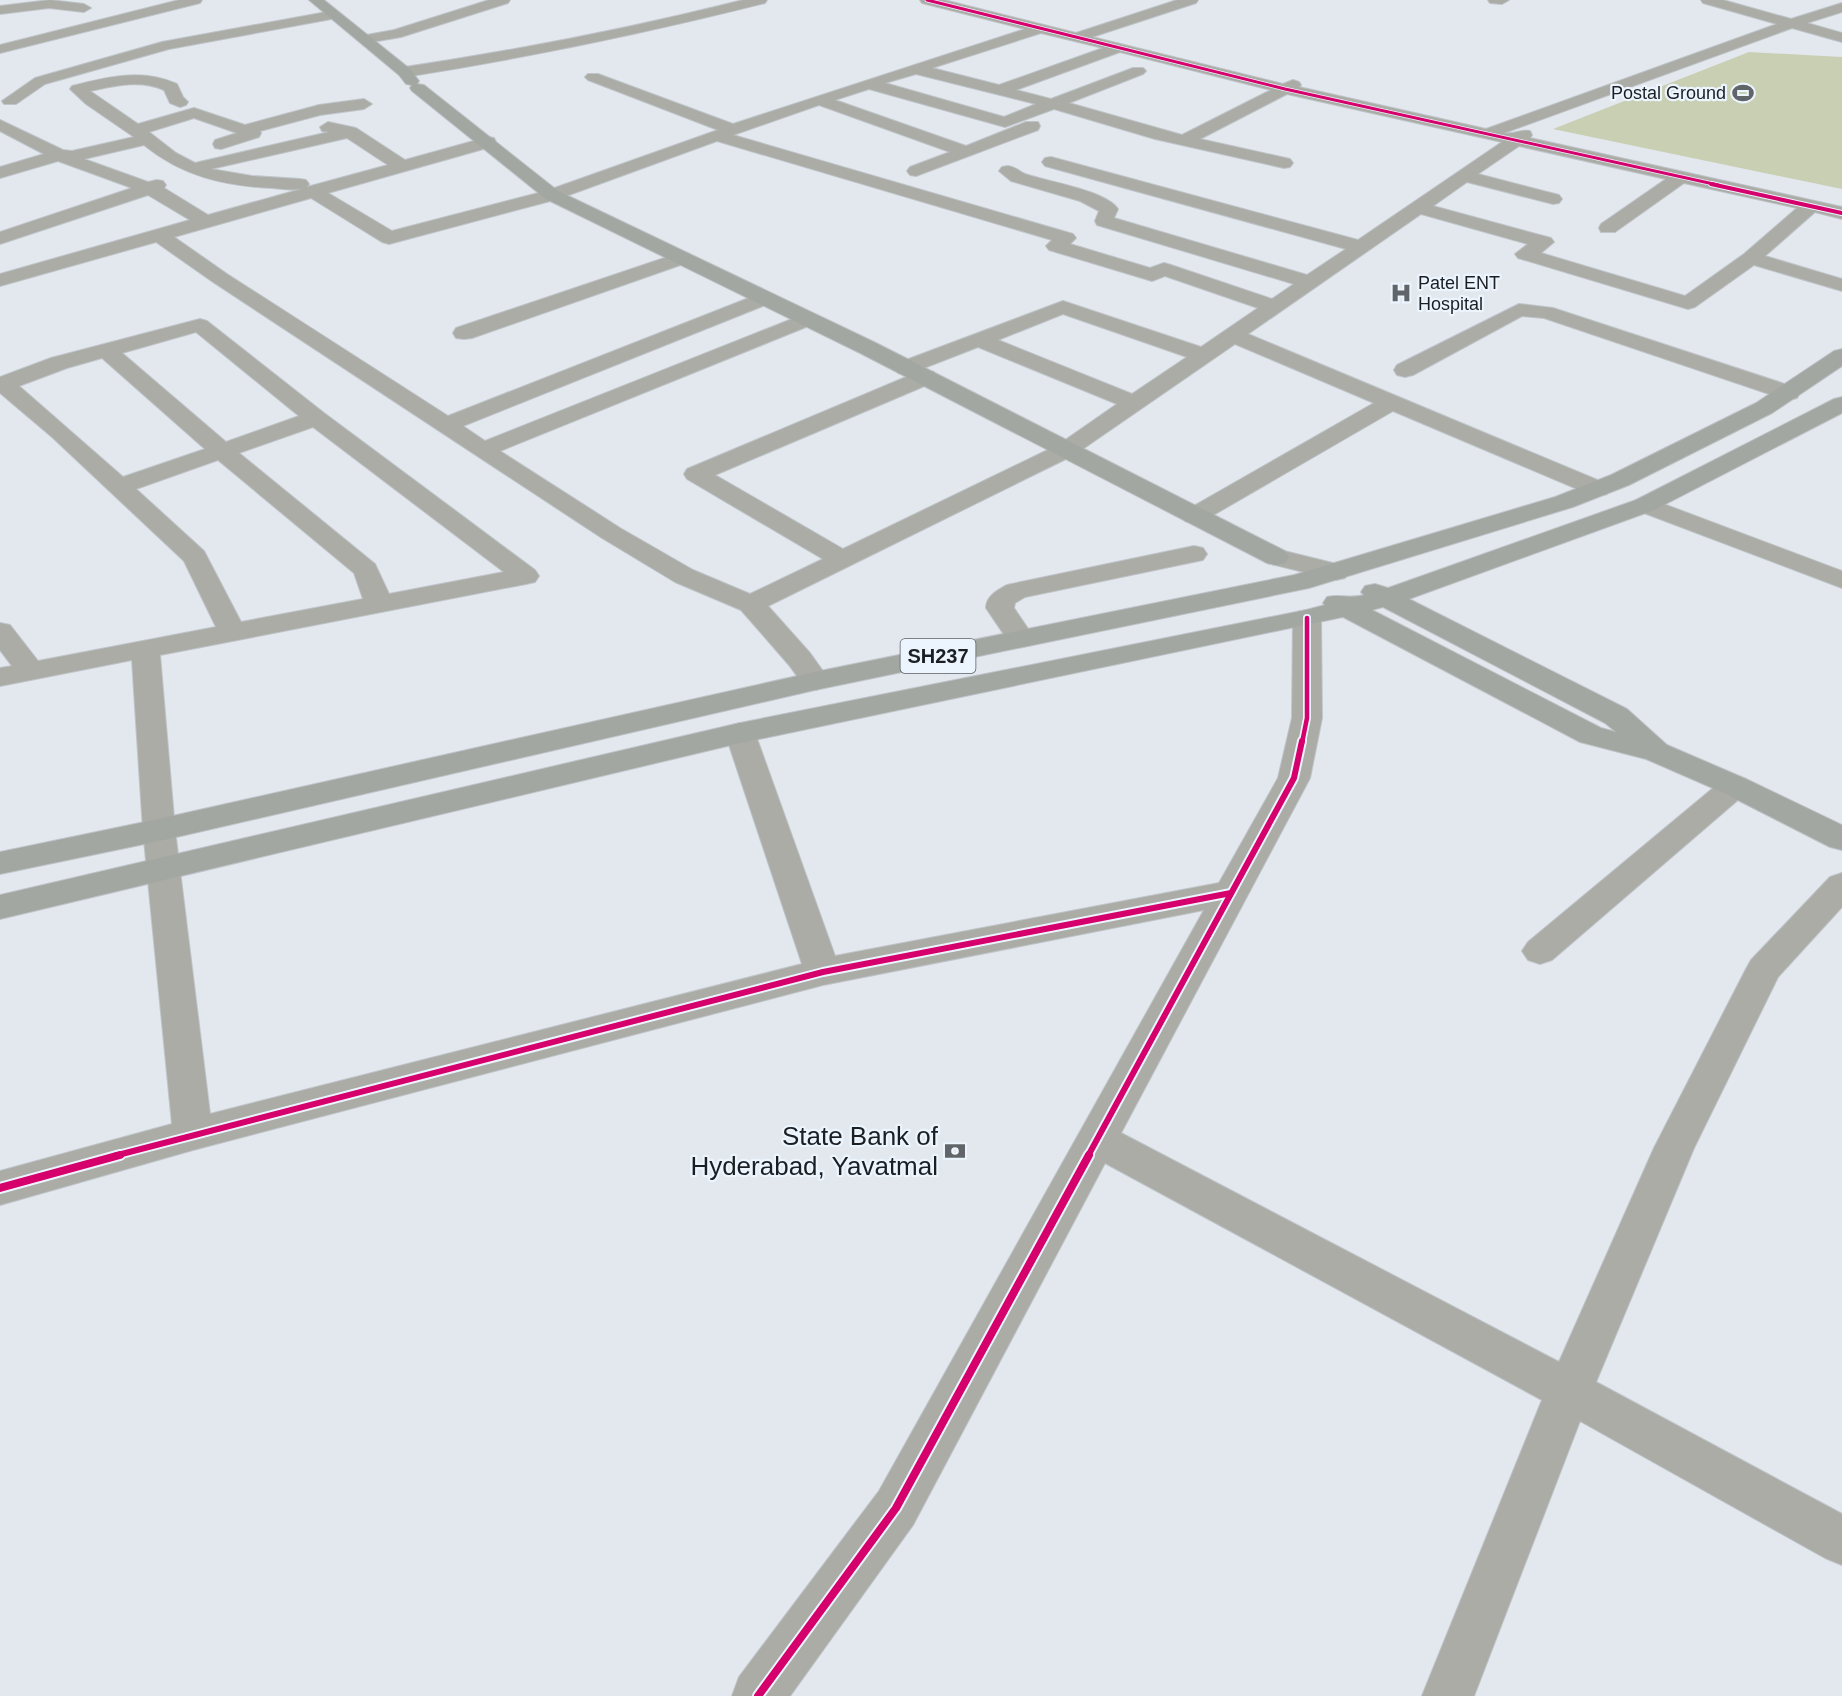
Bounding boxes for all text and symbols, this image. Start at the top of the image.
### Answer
sports icon: Postal Ground [1731,81,1755,105]
place label: Postal Ground [1611,83,1726,103]
place label: Patel ENT Hospital [1418,273,1500,314]
hospital icon: Patel ENT Hospital [1389,281,1413,305]
road number: SH237 [900,639,976,673]
place label: State Bank of Hyderabad, Yavatmal [690,1121,939,1181]
bank icon: State Bank of Hyderabad, Yavatmal [943,1139,967,1163]

